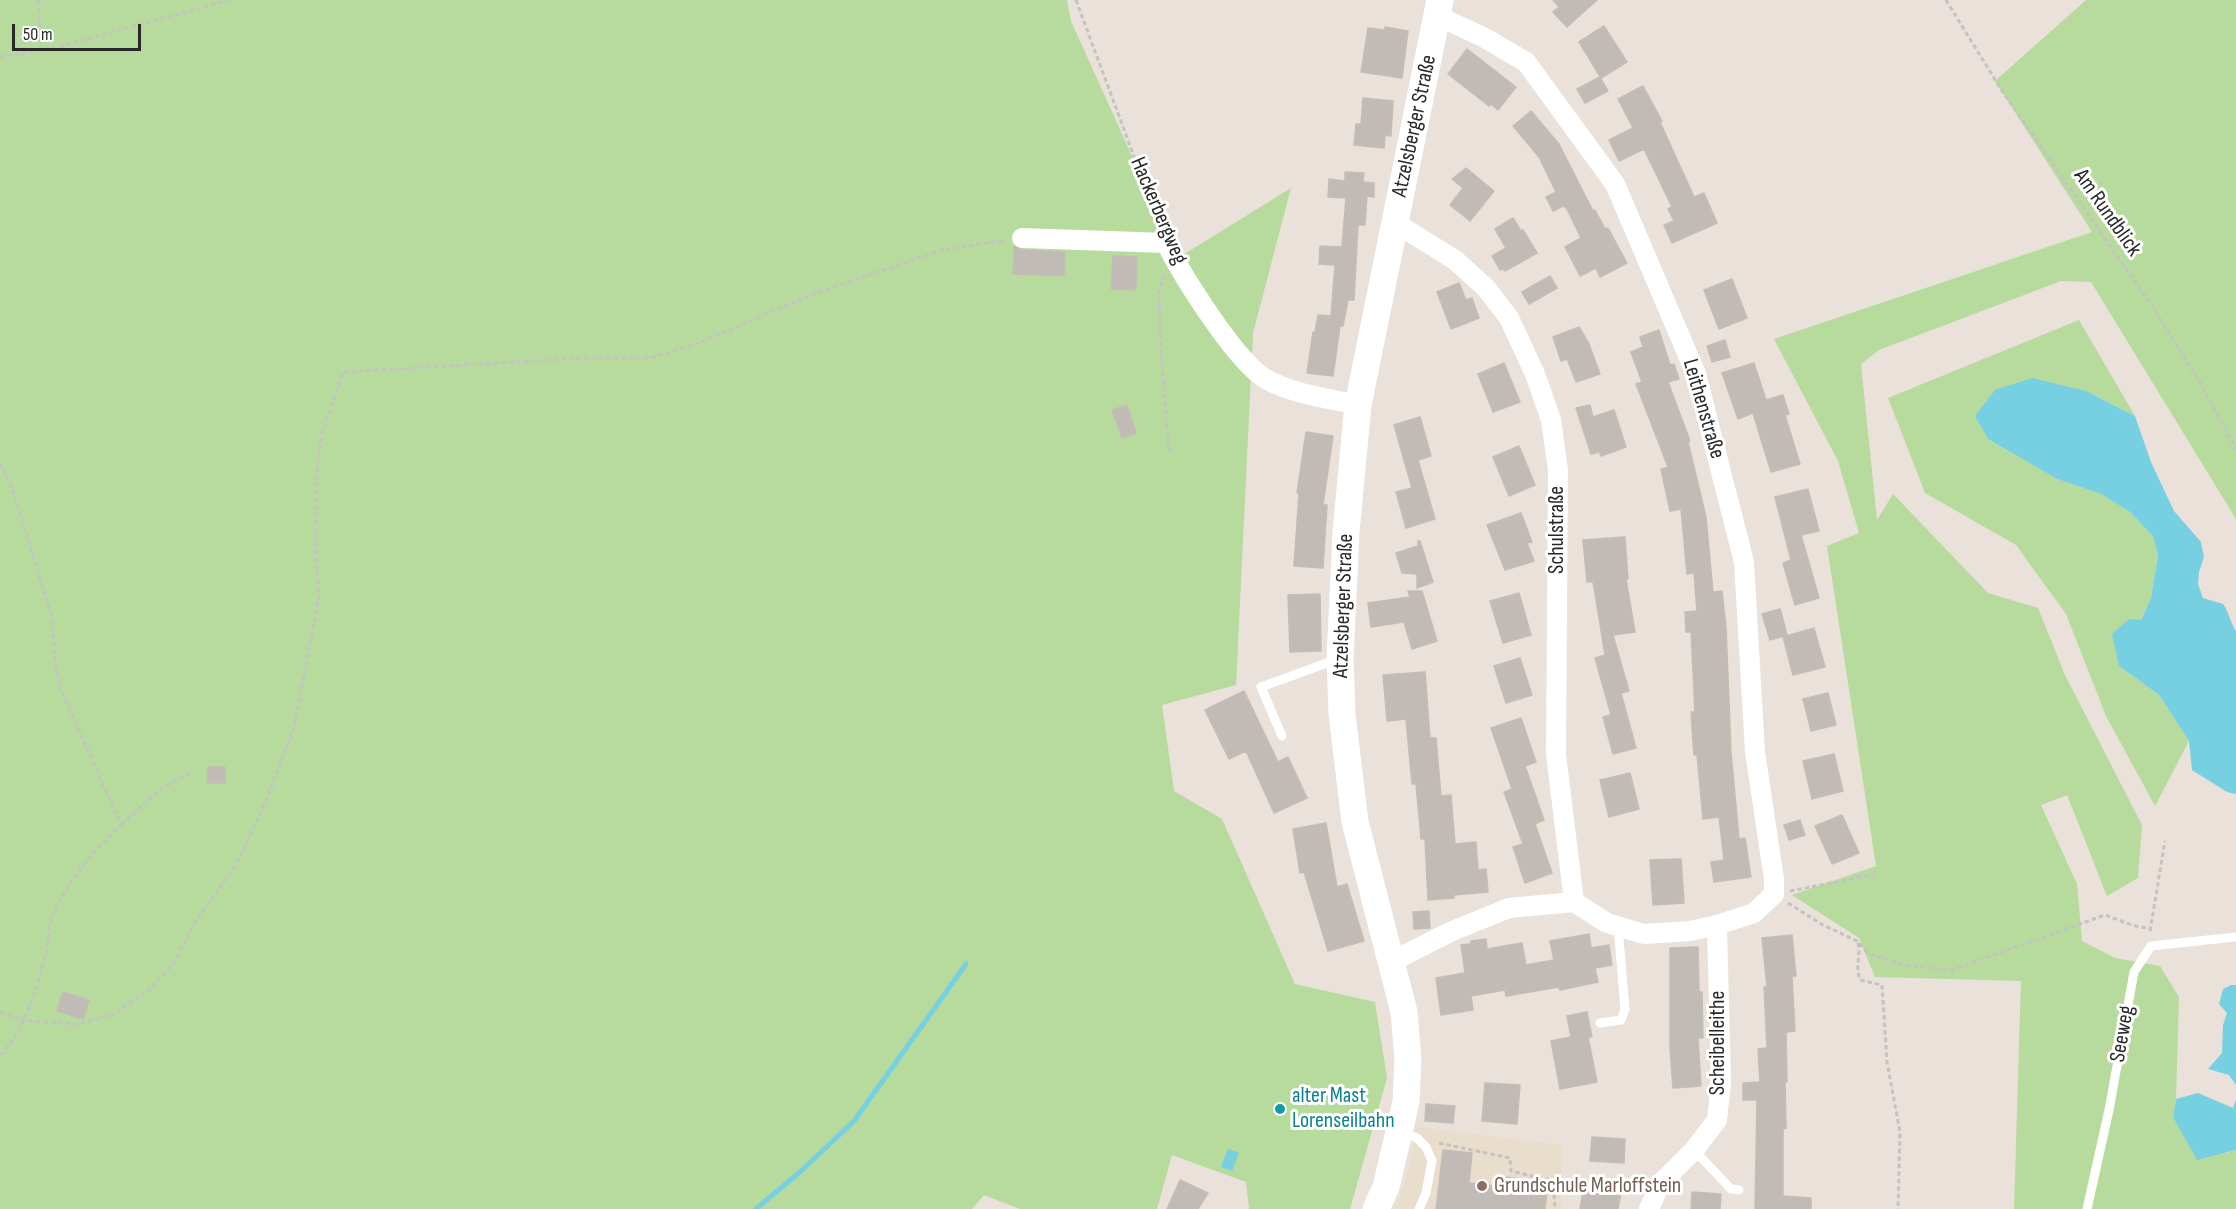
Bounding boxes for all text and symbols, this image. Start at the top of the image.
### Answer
scale bar [15,12,144,50]
text: 50 m [23,24,53,45]
street label: Atzelsberger Straße [1387,53,1443,199]
street label: Hackerbergweg [1124,153,1192,269]
street label: Am Rundblick [2067,164,2147,262]
street label: Leithenstraße [1676,356,1730,462]
street label: Schulstraße [1544,486,1570,574]
street label: Atzelsberger Straße [1328,533,1360,679]
street label: Scheibelleithe [1705,991,1731,1095]
street label: Seeweg [2105,1004,2141,1064]
place label: alter Mast Lorenseilbahn [1292,1083,1395,1134]
marker: alter Mast Lorenseilbahn [1273,1102,1287,1116]
place label: Grundschule Marloffstein [1494,1173,1681,1199]
marker: Grundschule Marloffstein [1475,1179,1489,1193]

